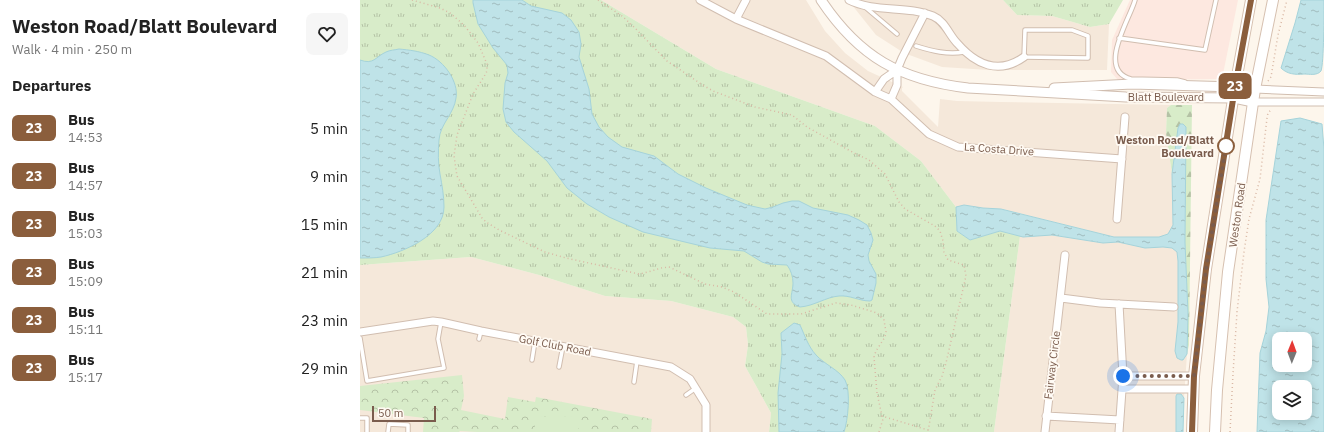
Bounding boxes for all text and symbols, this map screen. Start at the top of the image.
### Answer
button: heart [306,13,348,55]
text: Weston Road/Blatt Boulevard [12,14,277,38]
text: Walk · 4 min · 250 m [12,41,132,58]
line badge: 23 [1217,73,1253,99]
text: Departures [12,76,91,95]
text: 23 [1227,77,1243,95]
street label: Blatt Boulevard [1128,90,1204,104]
text: Bus [68,110,95,129]
text: 23 [26,119,42,137]
text: 5 min [310,119,348,138]
text: 14:53 [68,129,103,146]
place label: Weston Road/Blatt Boulevard [1116,133,1214,160]
marker: Weston Road/Blatt Boulevard [1217,137,1235,155]
street label: La Costa Drive [964,140,1034,158]
text: Bus [68,158,95,177]
text: 23 [26,167,42,185]
text: 9 min [310,167,348,186]
text: 14:57 [68,177,103,194]
street label: Weston Road [1226,182,1248,248]
text: Bus [68,206,95,225]
text: 23 [26,215,42,233]
text: 15 min [301,215,348,234]
text: 15:03 [68,225,103,242]
text: Bus [68,254,95,273]
text: 23 [26,263,42,281]
text: 21 min [301,263,348,282]
text: 15:09 [68,273,103,290]
text: Bus [68,302,95,321]
text: 23 [26,311,42,329]
text: 23 min [301,311,348,330]
text: 15:11 [68,321,103,338]
street label: Fairway Circle [1041,330,1063,400]
street label: Golf Club Road [518,331,592,359]
north arrow [1272,332,1312,372]
map controls [1272,332,1312,420]
text: Bus [68,350,95,369]
text: 23 [26,359,42,377]
text: 29 min [301,359,348,378]
your location [1113,366,1133,386]
text: 15:17 [68,369,103,386]
button: layers [1272,380,1312,420]
scale bar [372,404,436,423]
text: 50 m [378,406,403,420]

